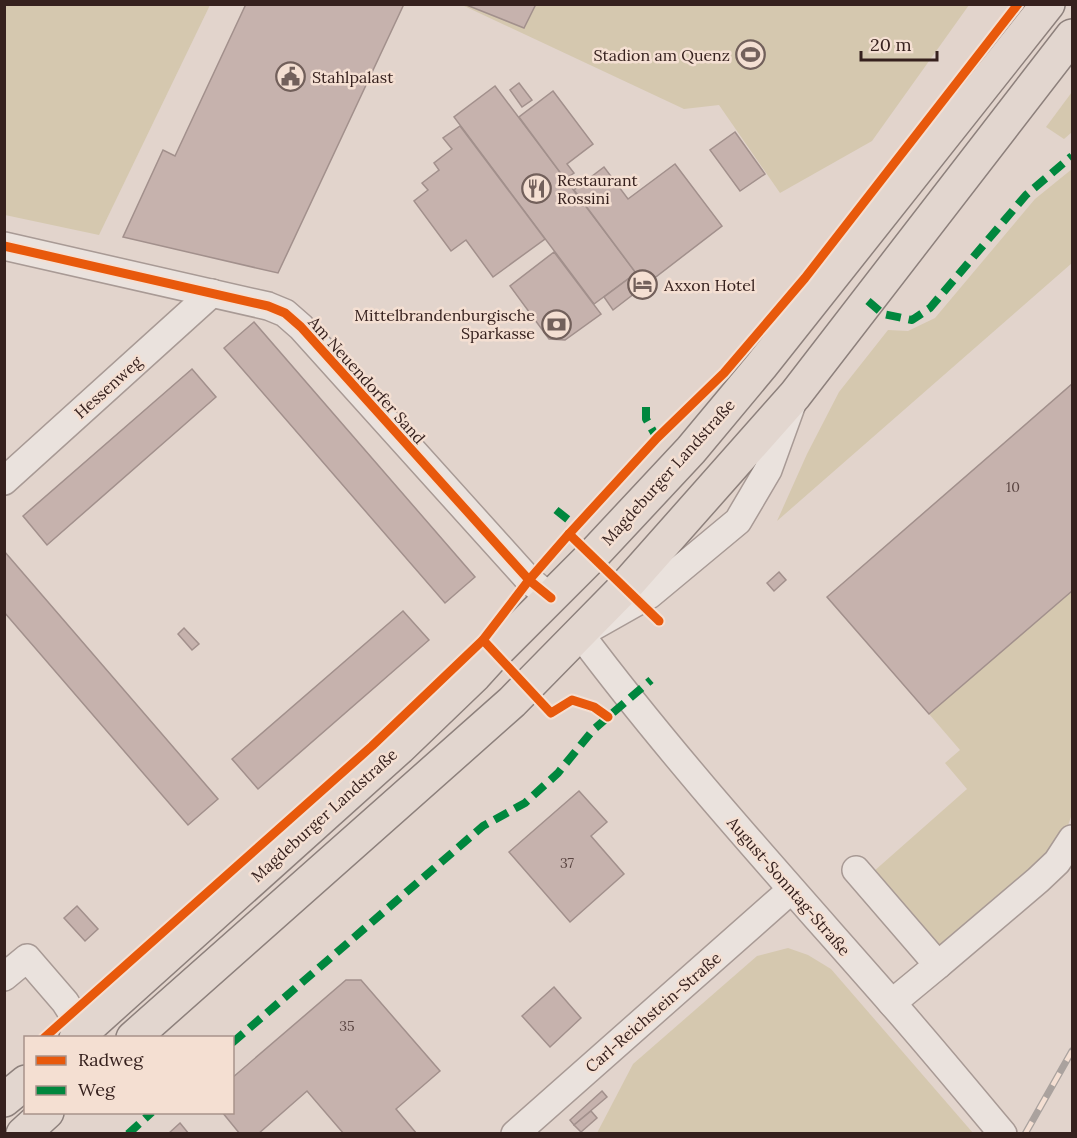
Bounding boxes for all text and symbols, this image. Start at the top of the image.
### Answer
scale bar [861,24,938,62]
text: 20 m [870,33,912,56]
sports icon: Stadion am Quenz [735,39,767,71]
place label: Stadion am Quenz [594,45,730,65]
public building icon: Stahlpalast [275,61,307,93]
place label: Stahlpalast [312,67,394,87]
place label: Restaurant Rossini [557,170,639,208]
restaurant icon: Restaurant Rossini [520,173,552,205]
hotel icon: Axxon Hotel [627,269,659,301]
place label: Axxon Hotel [663,275,755,295]
place label: Mittelbrandenburgische Sparkasse [354,305,535,343]
bank icon: Mittelbrandenburgische Sparkasse [540,308,572,340]
street label: Am Neuendorfer Sand [304,311,430,448]
street label: Hessenweg [70,351,147,422]
street label: Magdeburger Landstraße [597,395,739,549]
house number: 10 [1006,478,1020,496]
street label: Magdeburger Landstraße [247,744,401,886]
street label: August-Sonntag-Straße [723,812,855,960]
house number: 37 [560,854,575,872]
street label: Carl-Reichstein-Straße [581,947,725,1076]
house number: 35 [339,1017,355,1035]
legend [24,1036,234,1114]
text: Radweg [78,1048,144,1071]
text: Weg [78,1078,116,1101]

